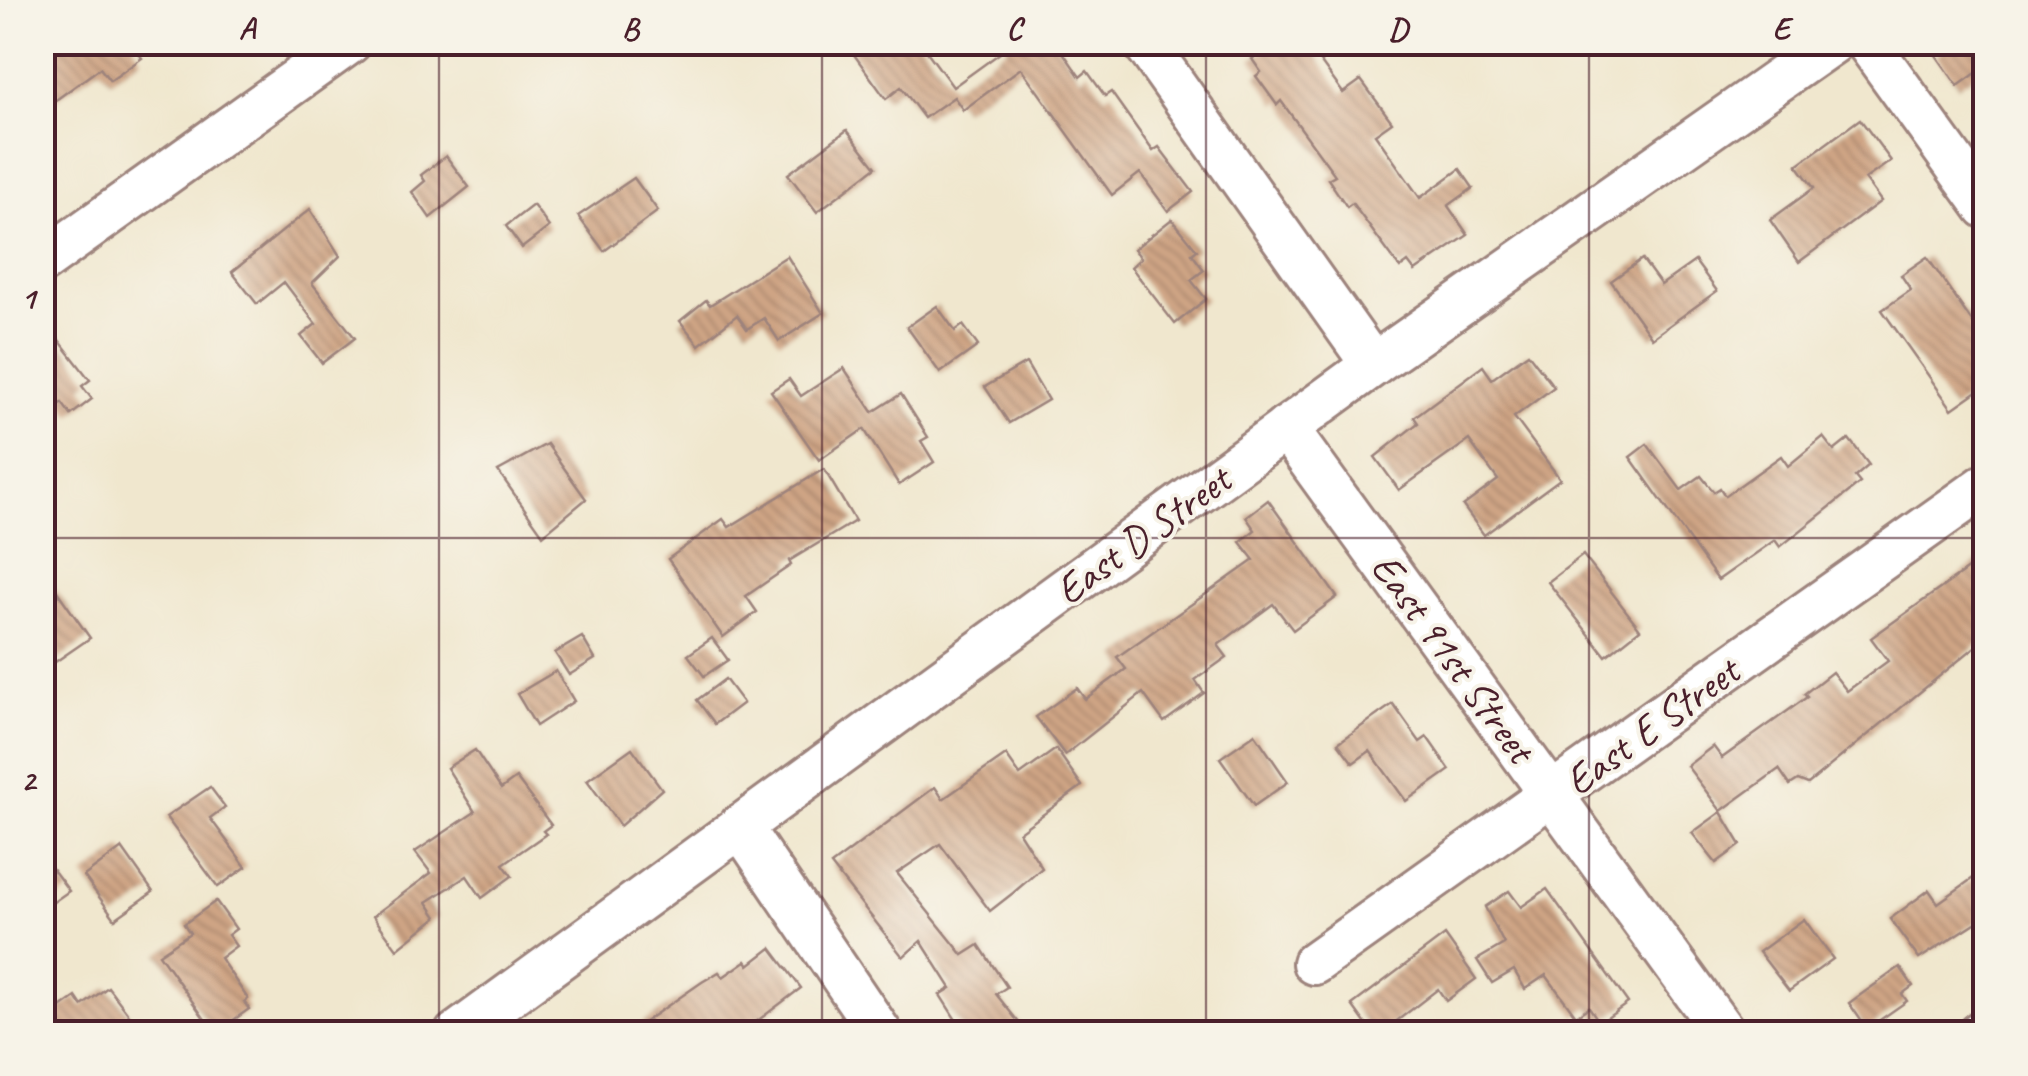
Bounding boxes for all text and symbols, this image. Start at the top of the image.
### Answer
text: A [239,8,258,49]
text: B [622,8,641,49]
text: C [1006,8,1026,49]
text: D [1389,8,1411,49]
text: E [1772,8,1794,49]
text: 1 [21,277,39,318]
street label: East D Street [1045,451,1244,617]
street label: East 91st Street [1359,543,1549,776]
street label: East E Street [1554,643,1753,807]
text: 2 [21,760,38,801]

